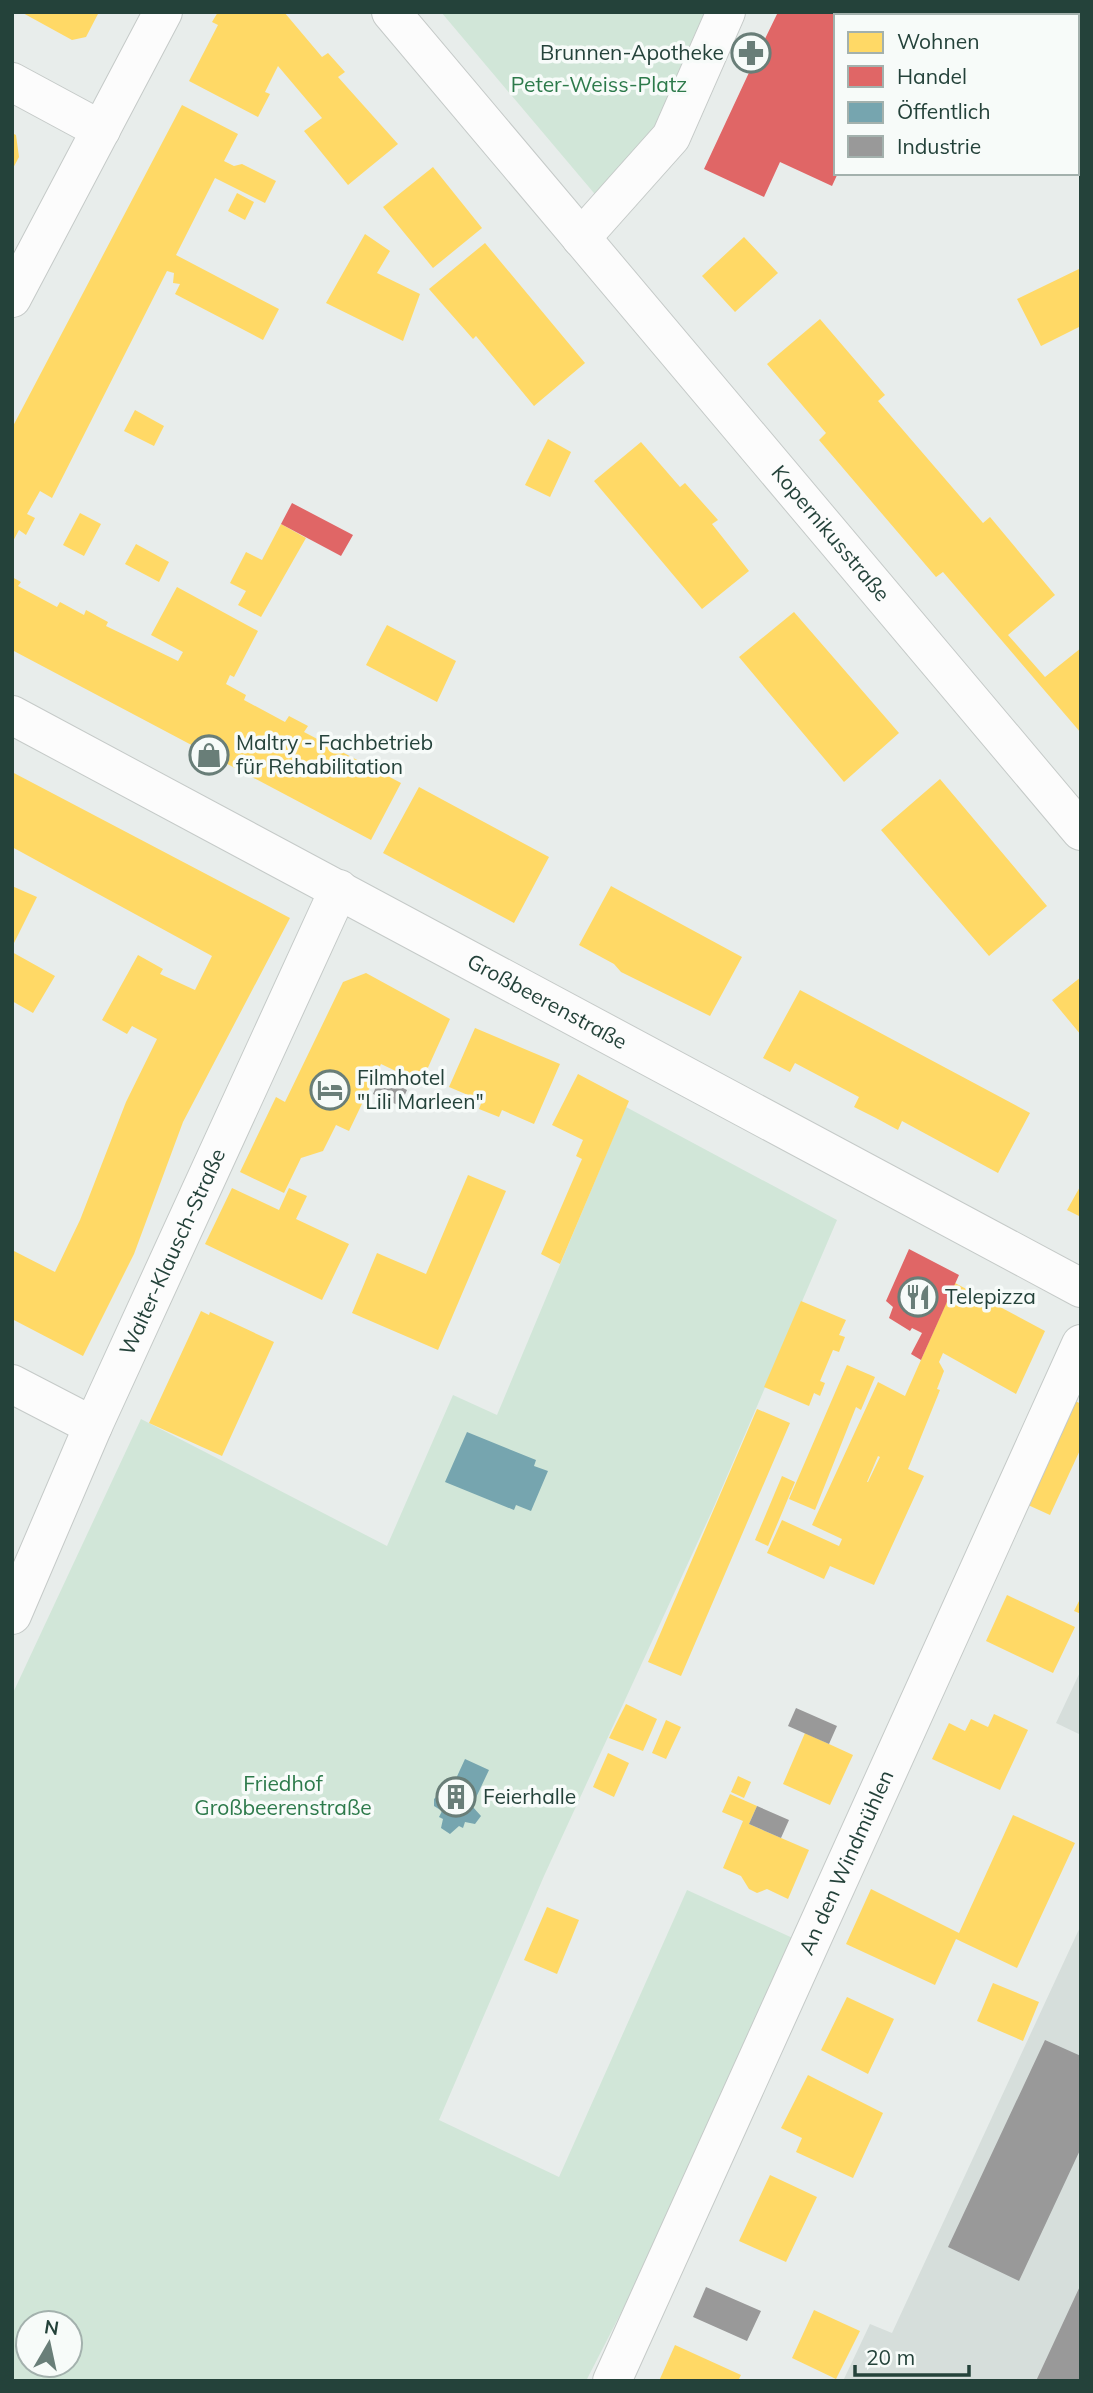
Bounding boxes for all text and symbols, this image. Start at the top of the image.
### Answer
legend [834,14,1079,175]
text: Wohnen [897,28,979,54]
pharmacy icon: Brunnen-Apotheke [730,32,772,74]
place label: Brunnen-Apotheke [540,39,724,65]
text: Handel [897,63,967,89]
park label: Peter-Weiss-Platz [511,71,687,97]
text: Öffentlich [897,98,991,124]
text: Industrie [897,133,981,159]
street label: Kopernikusstraße [766,460,896,606]
place label: Maltry - Fachbetrieb für Rehabilitation [236,729,433,779]
shop icon: Maltry - Fachbetrieb für Rehabilitation [188,734,230,776]
street label: Großbeerenstraße [463,947,632,1054]
place label: Filmhotel "Lili Marleen" [357,1064,484,1114]
hotel icon: Filmhotel "Lili Marleen" [309,1069,351,1111]
street label: Walter-Klausch-Straße [113,1144,230,1359]
restaurant icon: Telepizza [897,1276,939,1318]
place label: Telepizza [945,1283,1036,1309]
street label: An den Windmühlen [793,1766,899,1959]
park label: Friedhof Großbeerenstraße [194,1770,372,1820]
building icon: Feierhalle [435,1776,477,1818]
place label: Feierhalle [483,1783,576,1809]
north arrow [14,2309,84,2379]
text: N [43,2314,61,2340]
scale bar [855,2334,969,2378]
text: 20 m [866,2344,915,2370]

